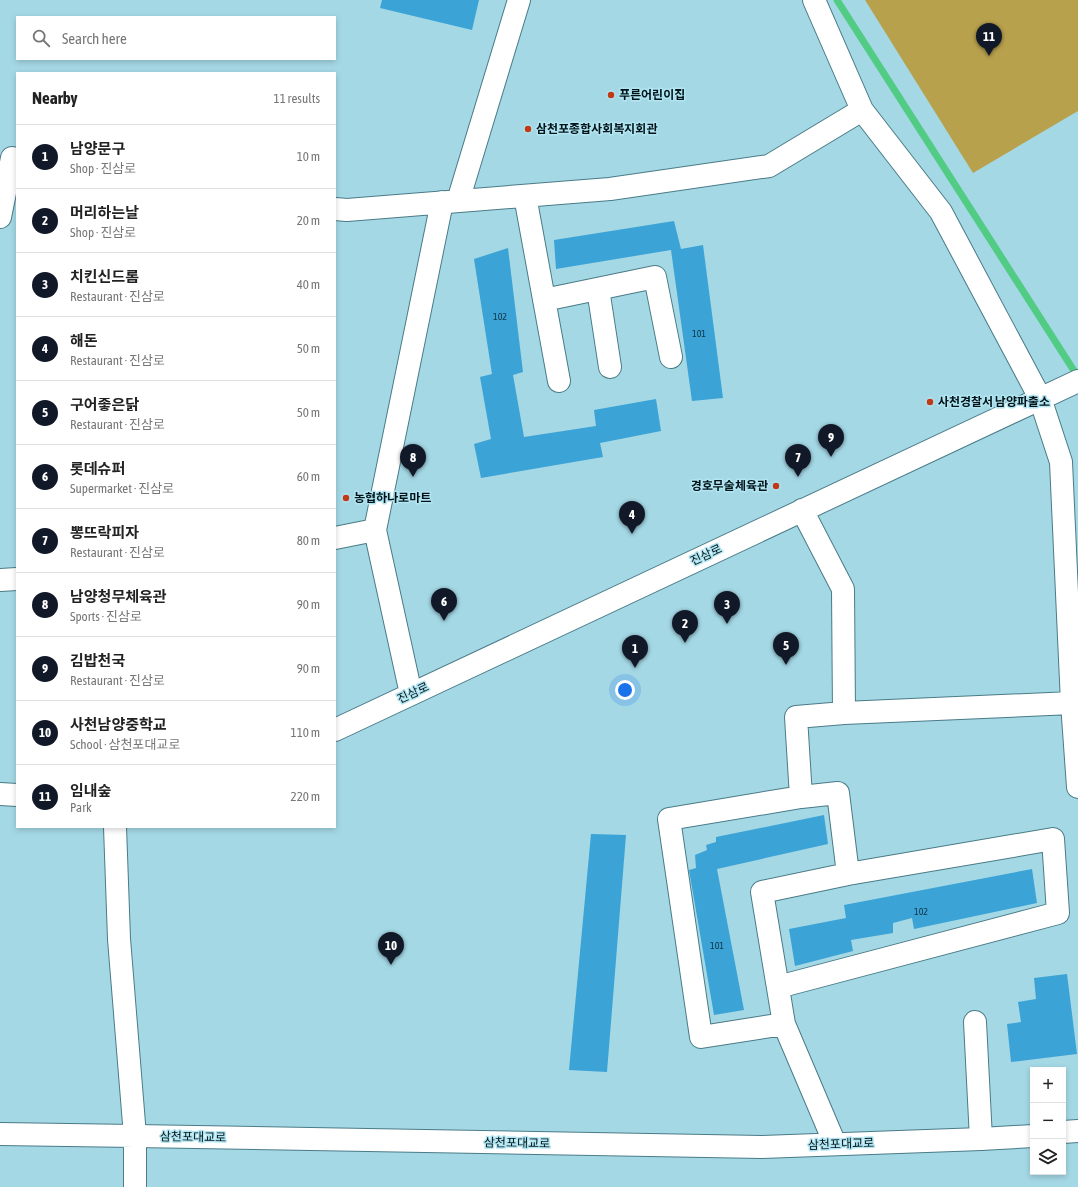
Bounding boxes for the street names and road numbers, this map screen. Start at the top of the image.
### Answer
street label: 진삼로 [688,542,724,568]
street label: 진삼로 [395,680,431,706]
street label: 삼천포대교로 [160,1129,226,1145]
street label: 삼천포대교로 [484,1135,550,1151]
street label: 삼천포대교로 [808,1136,874,1152]

